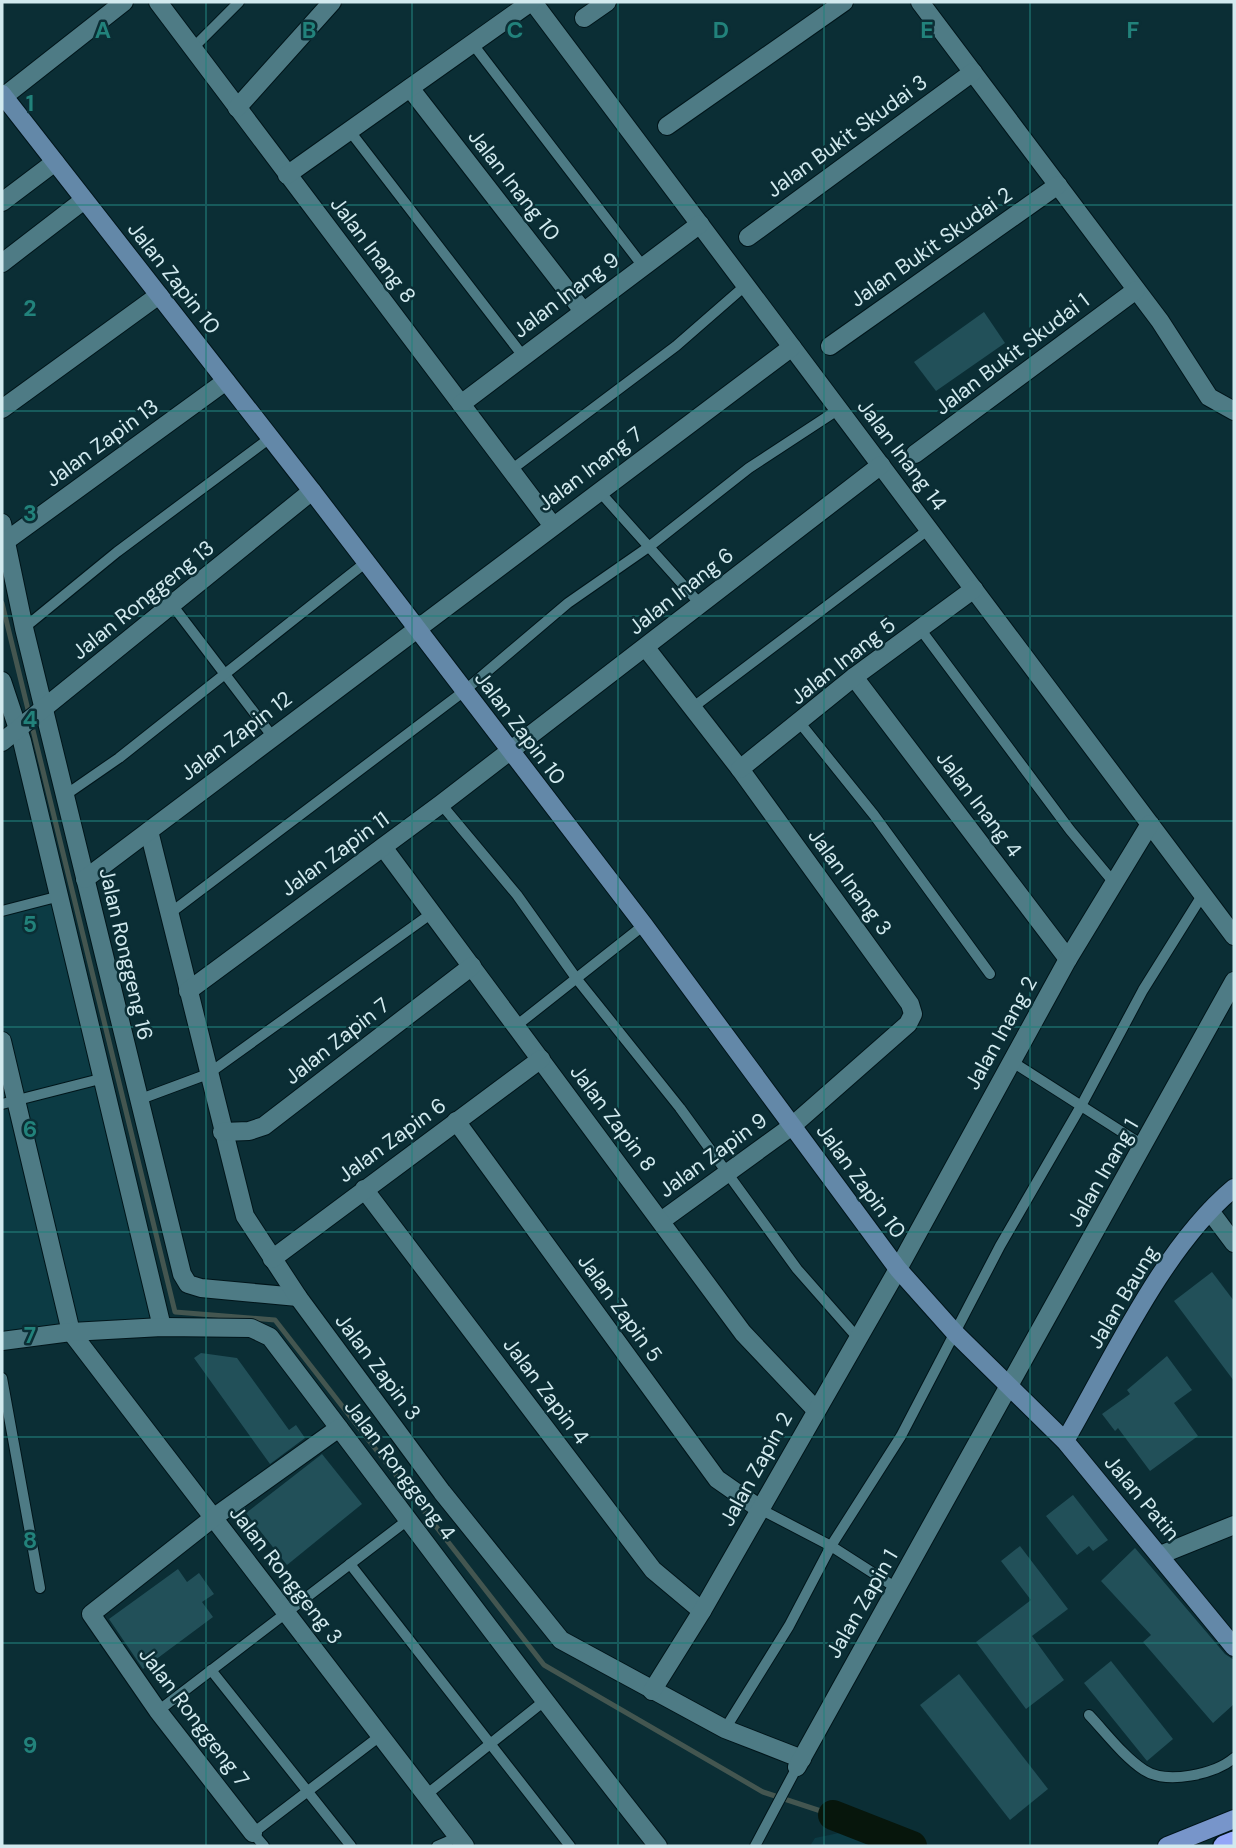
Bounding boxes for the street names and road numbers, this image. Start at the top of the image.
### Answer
street label: Jalan Bukit Skudai 3 [761,68,933,204]
street label: Jalan Inang 10 [462,123,566,247]
street label: Jalan Bukit Skudai 2 [844,180,1018,314]
street label: Jalan Inang 8 [324,191,422,309]
street label: Jalan Zapin 10 [121,216,227,340]
street label: Jalan Inang 9 [507,246,625,344]
street label: Jalan Bukit Skudai 1 [929,287,1095,421]
street label: Jalan Zapin 13 [40,393,164,493]
street label: Jalan Inang 14 [851,394,953,517]
street label: Jalan Inang 7 [532,420,648,518]
street label: Jalan Ronggeng 13 [66,534,220,666]
street label: Jalan Inang 6 [622,541,740,641]
street label: Jalan Inang 5 [785,611,901,711]
street label: Jalan Zapin 10 [468,666,572,790]
street label: Jalan Zapin 12 [174,685,298,787]
street label: Jalan Inang 4 [930,745,1028,863]
street label: Jalan Zapin 11 [275,805,395,903]
street label: Jalan Inang 3 [802,823,898,941]
street label: Jalan Ronggeng 16 [93,865,159,1043]
street label: Jalan Inang 2 [958,971,1044,1095]
street label: Jalan Zapin 7 [279,991,395,1091]
street label: Jalan Zapin 8 [564,1059,662,1177]
street label: Jalan Zapin 6 [332,1091,452,1189]
street label: Jalan Zapin 9 [653,1106,773,1204]
street label: Jalan Inang 1 [1061,1114,1145,1232]
street label: Jalan Zapin 10 [810,1118,912,1244]
street label: Jalan Baung [1081,1240,1165,1354]
street label: Jalan Zapin 5 [571,1248,669,1368]
street label: Jalan Zapin 3 [329,1308,427,1426]
street label: Jalan Zapin 4 [497,1332,596,1450]
street label: Jalan Ronggeng 4 [338,1394,462,1546]
street label: Jalan Zapin 2 [713,1407,799,1531]
street label: Jalan Patin [1098,1449,1186,1547]
street label: Jalan Ronggeng 3 [223,1500,349,1650]
street label: Jalan Zapin 1 [820,1545,904,1663]
street label: Jalan Ronggeng 7 [132,1642,256,1792]

